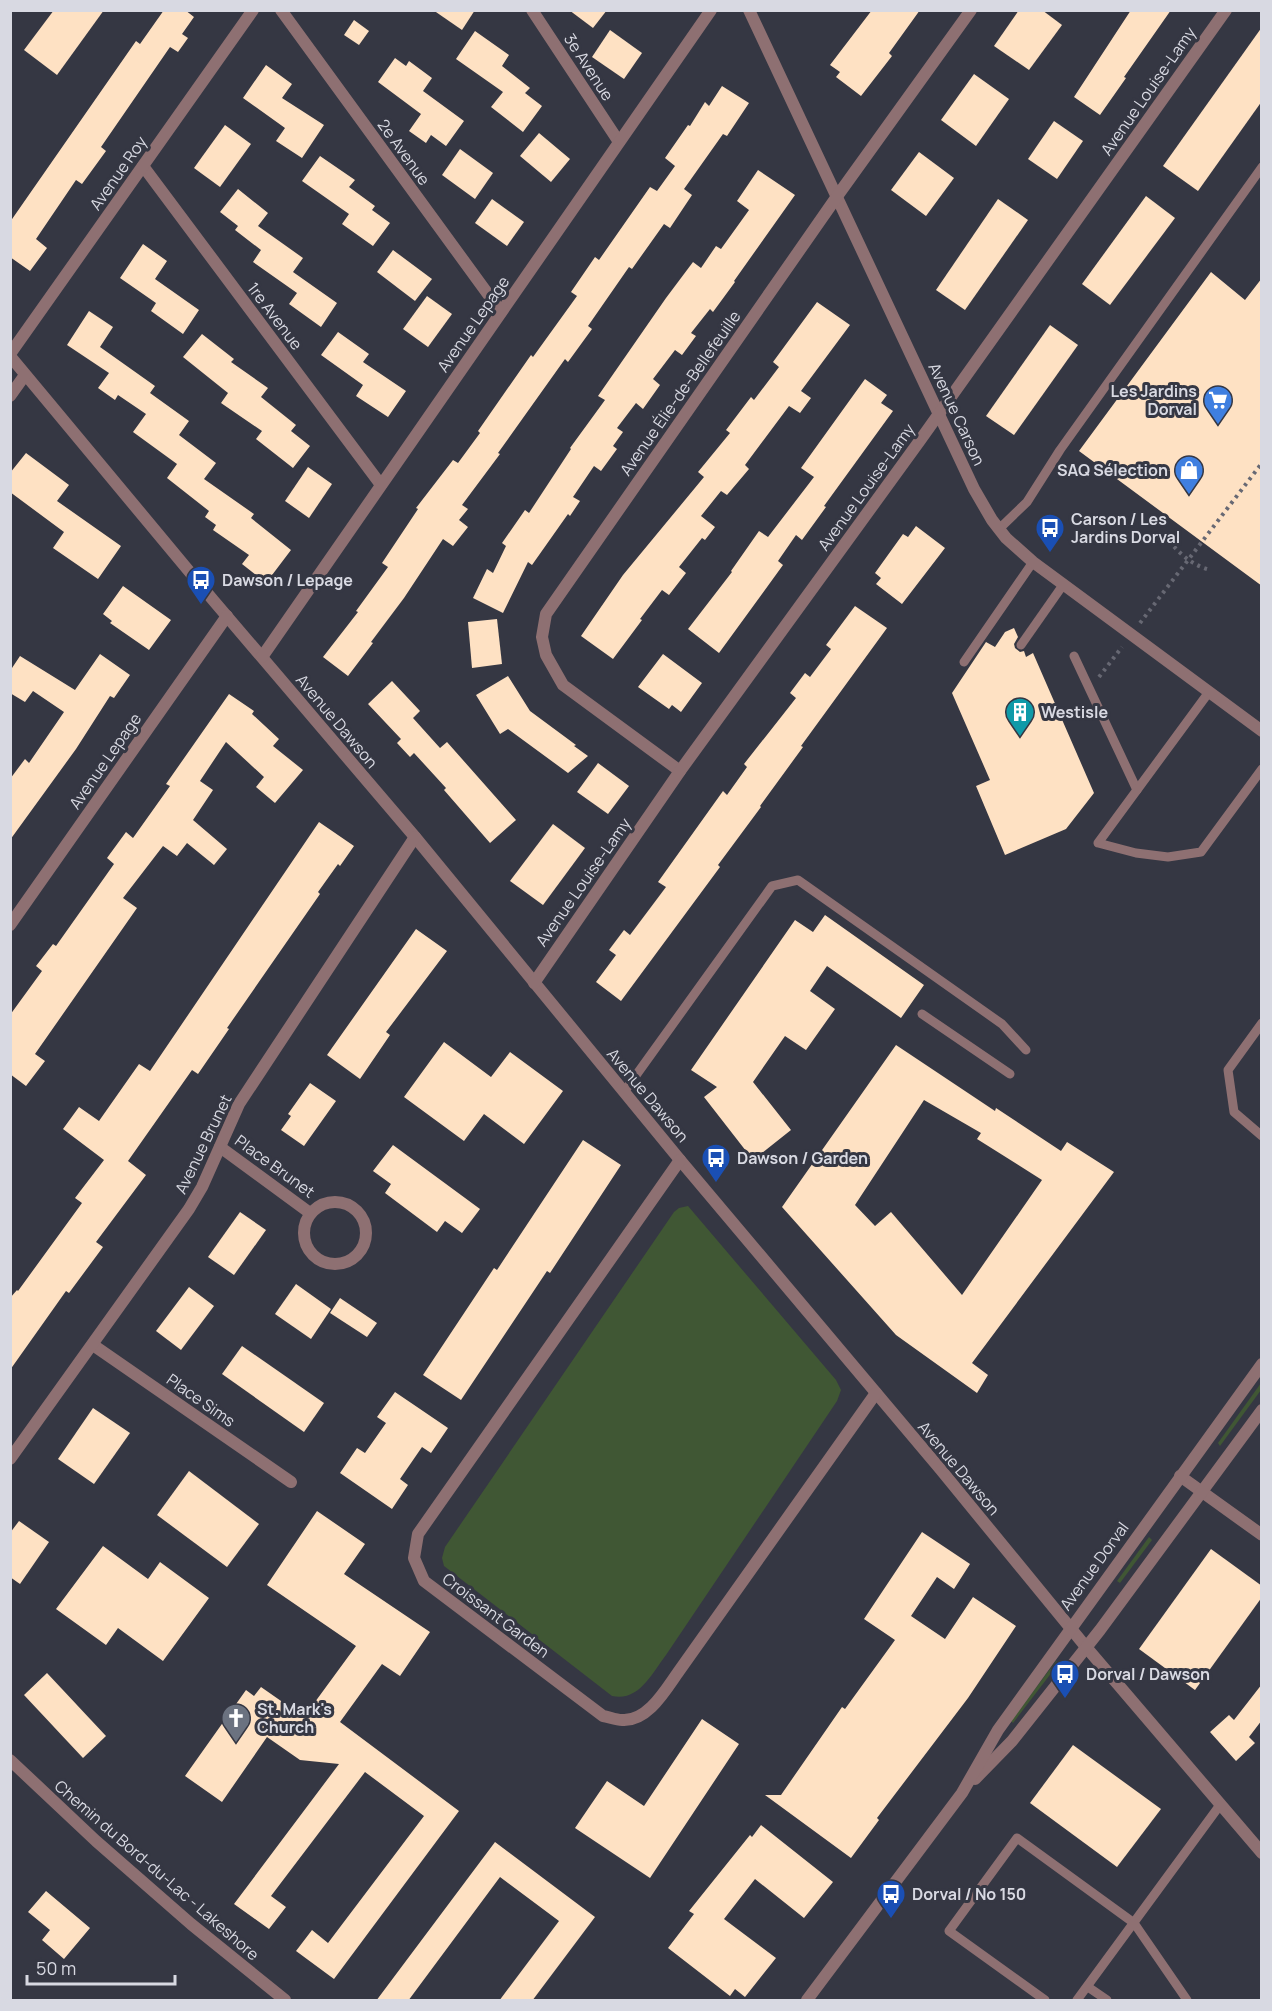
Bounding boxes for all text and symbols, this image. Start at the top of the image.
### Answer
street label: Avenue Louise-Lamy [1095,22,1201,160]
street label: 3e Avenue [559,29,619,105]
street label: 2e Avenue [373,115,435,189]
street label: Avenue Roy [84,131,152,214]
street label: Avenue Lepage [432,272,514,376]
street label: 1re Avenue [242,278,308,354]
street label: Avenue Élie-de-Bellefeuille [615,306,745,480]
street label: Avenue Carson [924,359,990,469]
place label: Les Jardins Dorval [1110,380,1197,420]
supermarket icon: Les Jardins Dorval [1202,384,1234,426]
street label: Avenue Louise-Lamy [812,419,920,555]
shop icon: SAQ Sélection [1173,454,1205,496]
place label: SAQ Sélection [1057,459,1168,481]
place label: Carson / Les Jardins Dorval [1071,508,1180,548]
bus stop icon: Carson / Les Jardins Dorval [1034,512,1066,554]
bus stop icon: Dawson / Lepage [185,564,217,606]
place label: Dawson / Lepage [222,569,353,591]
street label: Avenue Dawson [291,669,383,773]
building icon: Westisle [1004,696,1036,738]
place label: Westisle [1041,701,1109,723]
street label: Avenue Lepage [64,709,146,813]
street label: Avenue Louise-Lamy [530,813,636,951]
street label: Avenue Dawson [602,1043,694,1147]
street label: Avenue Brunet [169,1091,237,1197]
street label: Place Brunet [231,1130,319,1202]
bus stop icon: Dawson / Garden [700,1142,732,1184]
place label: Dawson / Garden [737,1147,868,1169]
street label: Place Sims [162,1368,240,1432]
street label: Avenue Dawson [913,1416,1005,1520]
street label: Avenue Dorval [1054,1517,1134,1615]
street label: Croissant Garden [438,1567,554,1663]
bus stop icon: Dorval / Dawson [1049,1658,1081,1700]
place label: Dorval / Dawson [1086,1663,1210,1685]
place label: St. Mark's Church [257,1698,332,1738]
church icon: St. Mark's Church [220,1702,252,1744]
street label: Chemin du Bord-du-Lac - Lakeshore [50,1775,264,1965]
bus stop icon: Dorval / No 150 [875,1878,907,1920]
place label: Dorval / No 150 [912,1883,1026,1905]
scale bar [27,1948,176,1986]
text: 50 m [36,1956,76,1980]

